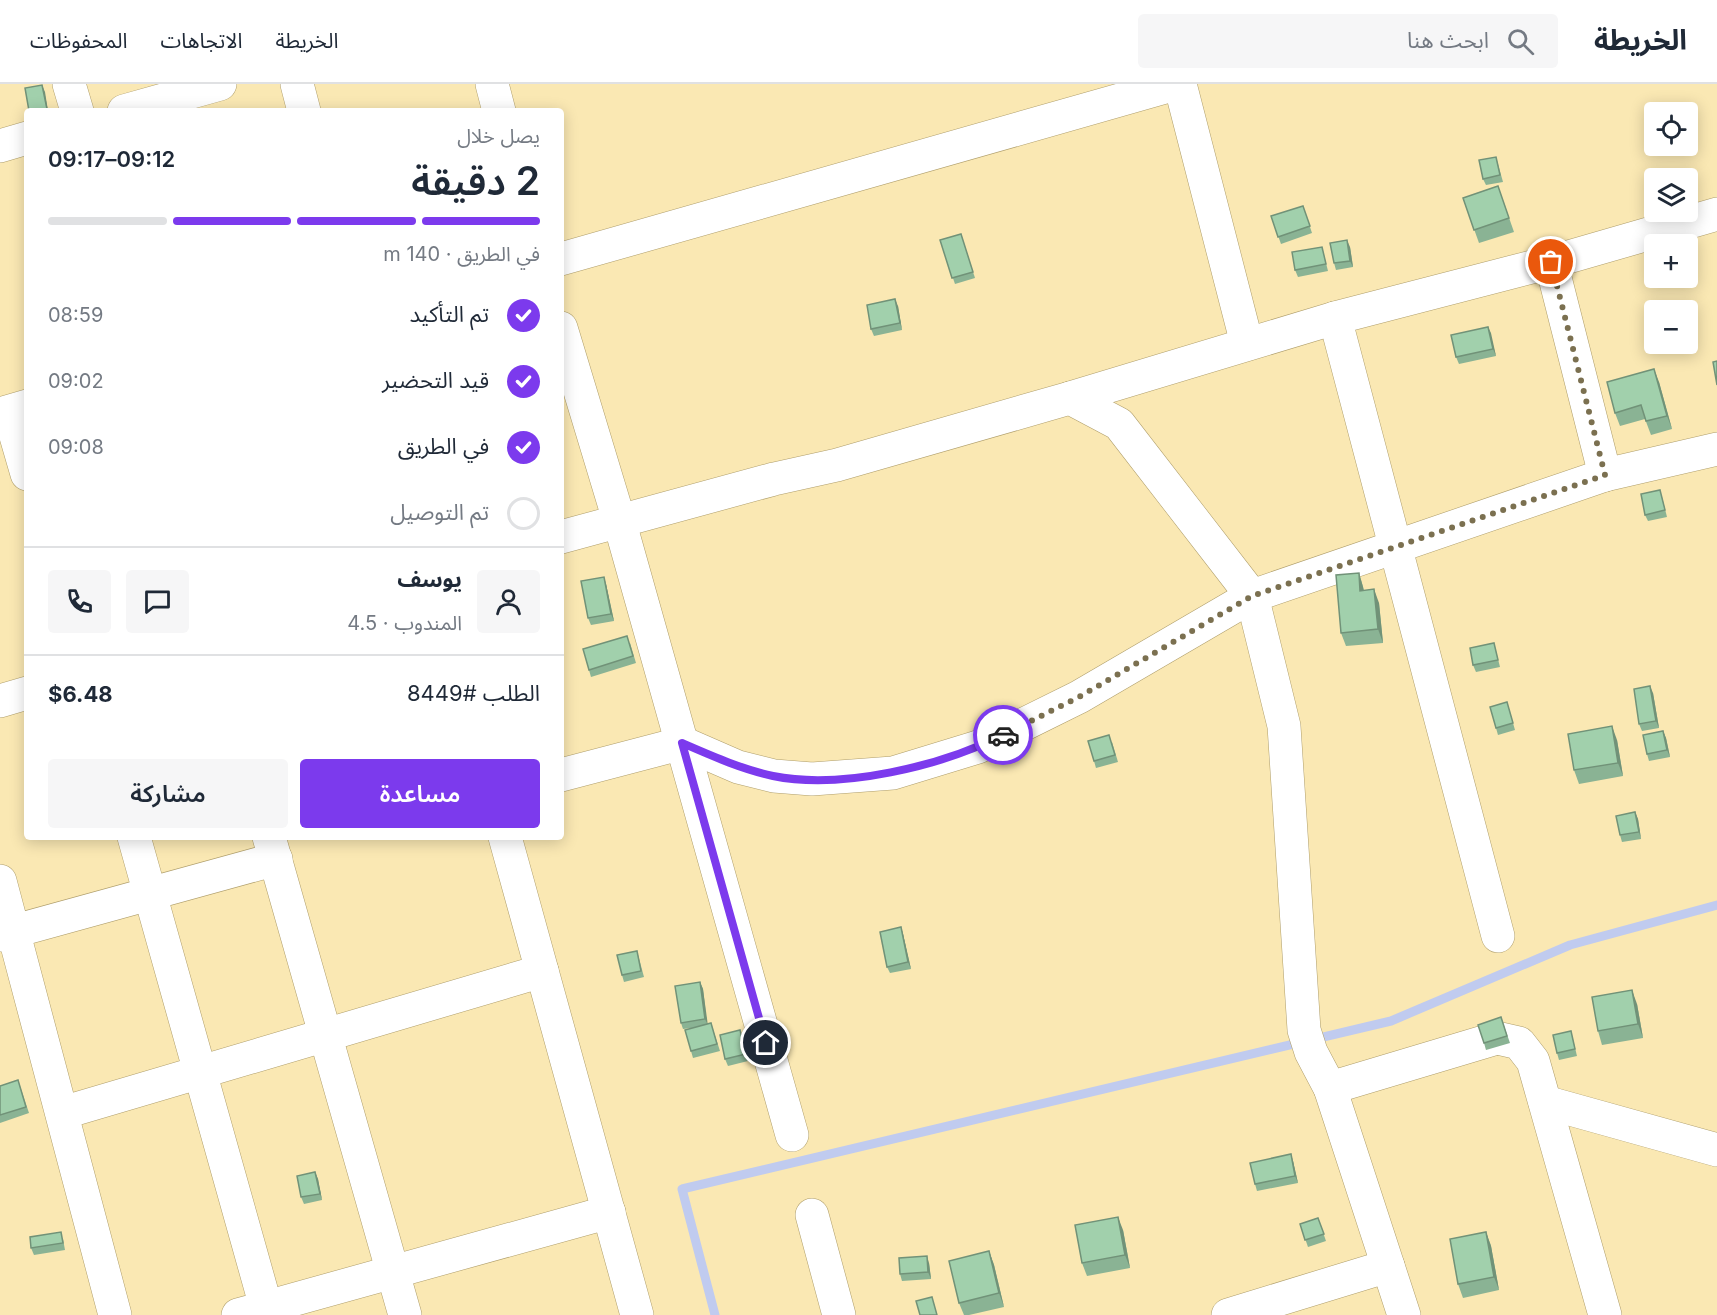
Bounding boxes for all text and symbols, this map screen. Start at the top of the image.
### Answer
search box [1138,14,1558,68]
text: الخريطة [1594,23,1687,57]
icon: search [1504,25,1537,58]
text: ابحث هنا [1407,27,1489,53]
text: المحفوظات [30,28,127,53]
text: الاتجاهات [160,28,242,53]
text: الخريطة [275,28,338,53]
map controls [1644,102,1698,354]
button: locate [1644,102,1698,156]
text: يصل خلال [457,124,540,148]
text: 09:12–09:17 [48,146,175,172]
text: 2 دقيقة [411,157,540,204]
button: layers [1644,168,1698,222]
button: + [1644,234,1698,288]
pin [1525,236,1576,287]
text: في الطريق · 140 m [383,242,540,266]
icon: bag [1534,245,1567,278]
icon: check [507,299,540,332]
button: − [1644,300,1698,354]
text: تم التأكيد [409,301,489,327]
text: 08:59 [48,303,103,327]
icon: check [507,365,540,398]
text: قيد التحضير [382,367,489,393]
text: 09:02 [48,369,104,393]
icon: check [507,431,540,464]
text: في الطريق [398,433,489,459]
text: 09:08 [48,435,104,459]
text: تم التوصيل [390,499,489,525]
text: يوسف [397,566,462,592]
button: phone [48,570,111,633]
button: chat [126,570,189,633]
button: person [477,570,540,633]
text: المندوب · 4.5 [347,611,462,635]
text: الطلب #8449 [407,680,540,706]
text: $6.48 [48,681,113,707]
courier [973,705,1033,765]
icon: car [987,719,1020,752]
button: مشاركة [48,759,288,828]
button: مساعدة [300,759,540,828]
pin [740,1017,791,1068]
icon: home [749,1026,782,1059]

